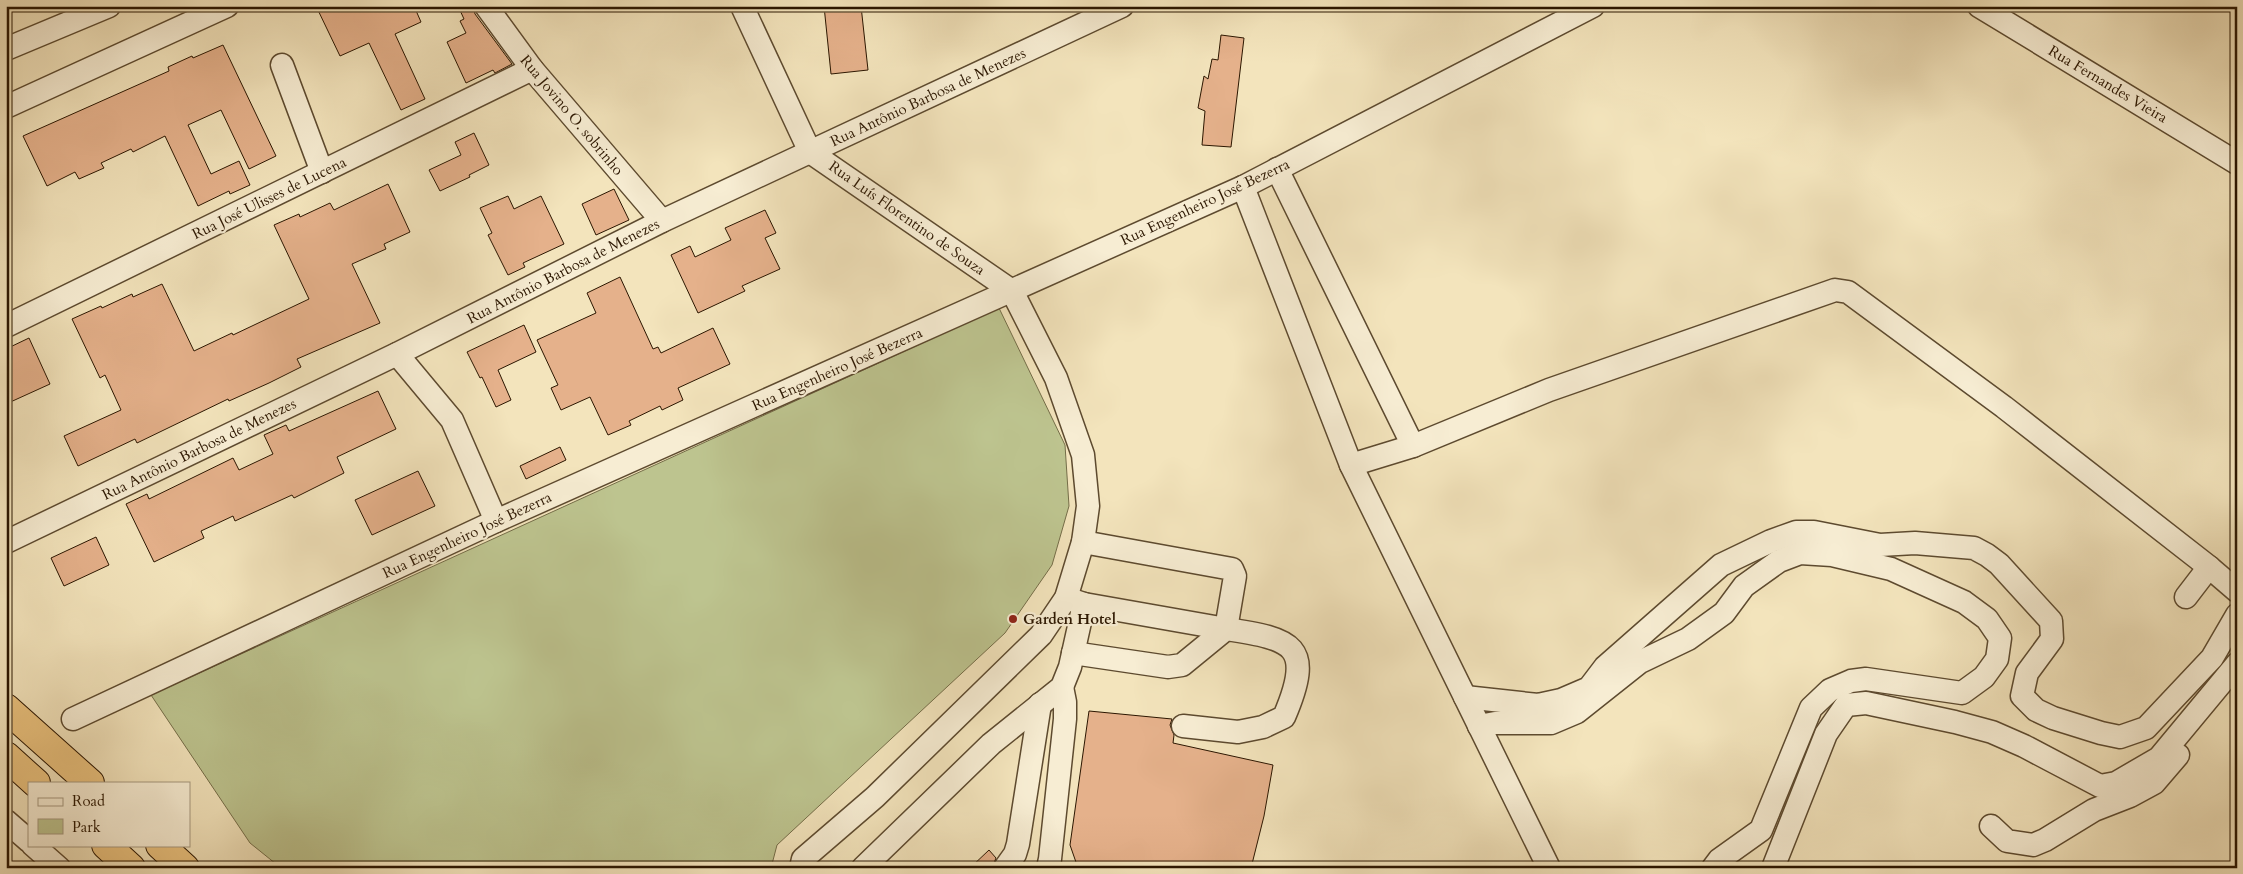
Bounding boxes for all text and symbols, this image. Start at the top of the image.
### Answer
street label: Rua Fernandes Vieira [2045,41,2172,128]
street label: Rua Antônio Barbosa de Menezes [827,43,1029,151]
street label: Rua Jovino O. sobrinho [516,51,628,179]
street label: Rua José Ulisses de Lucena [189,152,350,244]
street label: Rua Engenheiro José Bezerra [1117,154,1293,250]
street label: Rua Luís Florentino de Souza [825,156,990,280]
street label: Rua Antônio Barbosa de Menezes [463,214,663,328]
street label: Rua Engenheiro José Bezerra [749,322,926,416]
street label: Rua Antônio Barbosa de Menezes [99,393,299,505]
street label: Rua Engenheiro José Bezerra [379,487,555,583]
place label: Garden Hotel [1023,609,1117,629]
marker: Garden Hotel [1007,613,1019,625]
legend [28,782,190,846]
text: Road [72,791,105,811]
text: Park [72,817,101,837]

